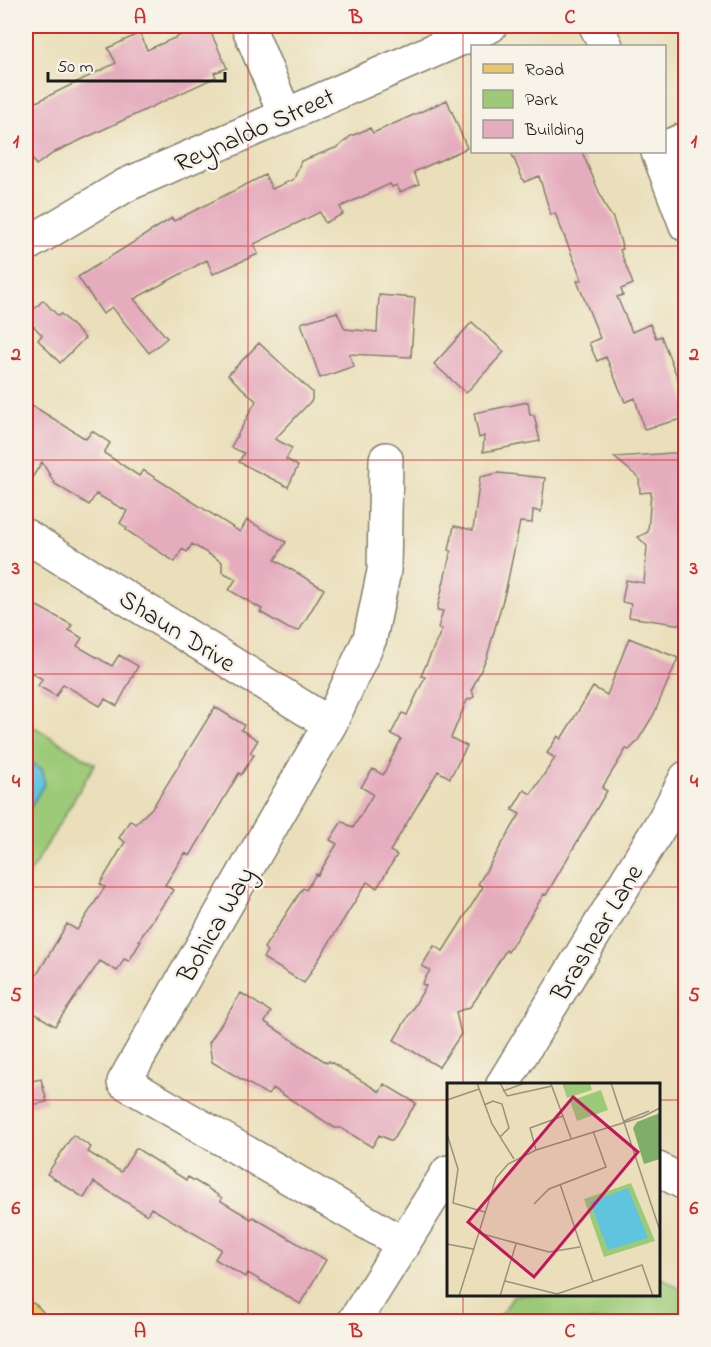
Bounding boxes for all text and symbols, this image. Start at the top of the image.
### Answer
text: A [134,4,146,33]
text: B [348,4,363,33]
text: C [565,4,576,33]
scale bar [48,45,225,83]
legend [471,45,666,153]
text: 50 m [57,55,94,81]
text: Road [525,58,564,84]
street label: Reynaldo Street [169,79,342,184]
text: Park [525,88,558,114]
text: Building [524,118,584,145]
text: 1 [13,128,20,157]
text: 1 [691,128,698,157]
text: 2 [10,341,21,370]
text: 2 [688,341,699,370]
text: 3 [11,555,20,584]
text: 3 [689,555,698,584]
street label: Shaun Drive [111,582,243,684]
text: 4 [12,768,21,797]
text: 4 [690,768,699,797]
street label: Brashear Lane [542,858,655,1010]
street label: Bohica Way [169,861,266,991]
text: 5 [10,982,22,1011]
text: 5 [688,982,700,1011]
inset map [447,1083,660,1296]
text: 6 [12,1195,21,1224]
text: 6 [690,1195,699,1224]
text: A [134,1318,146,1347]
text: B [348,1318,363,1347]
text: C [565,1318,576,1347]

